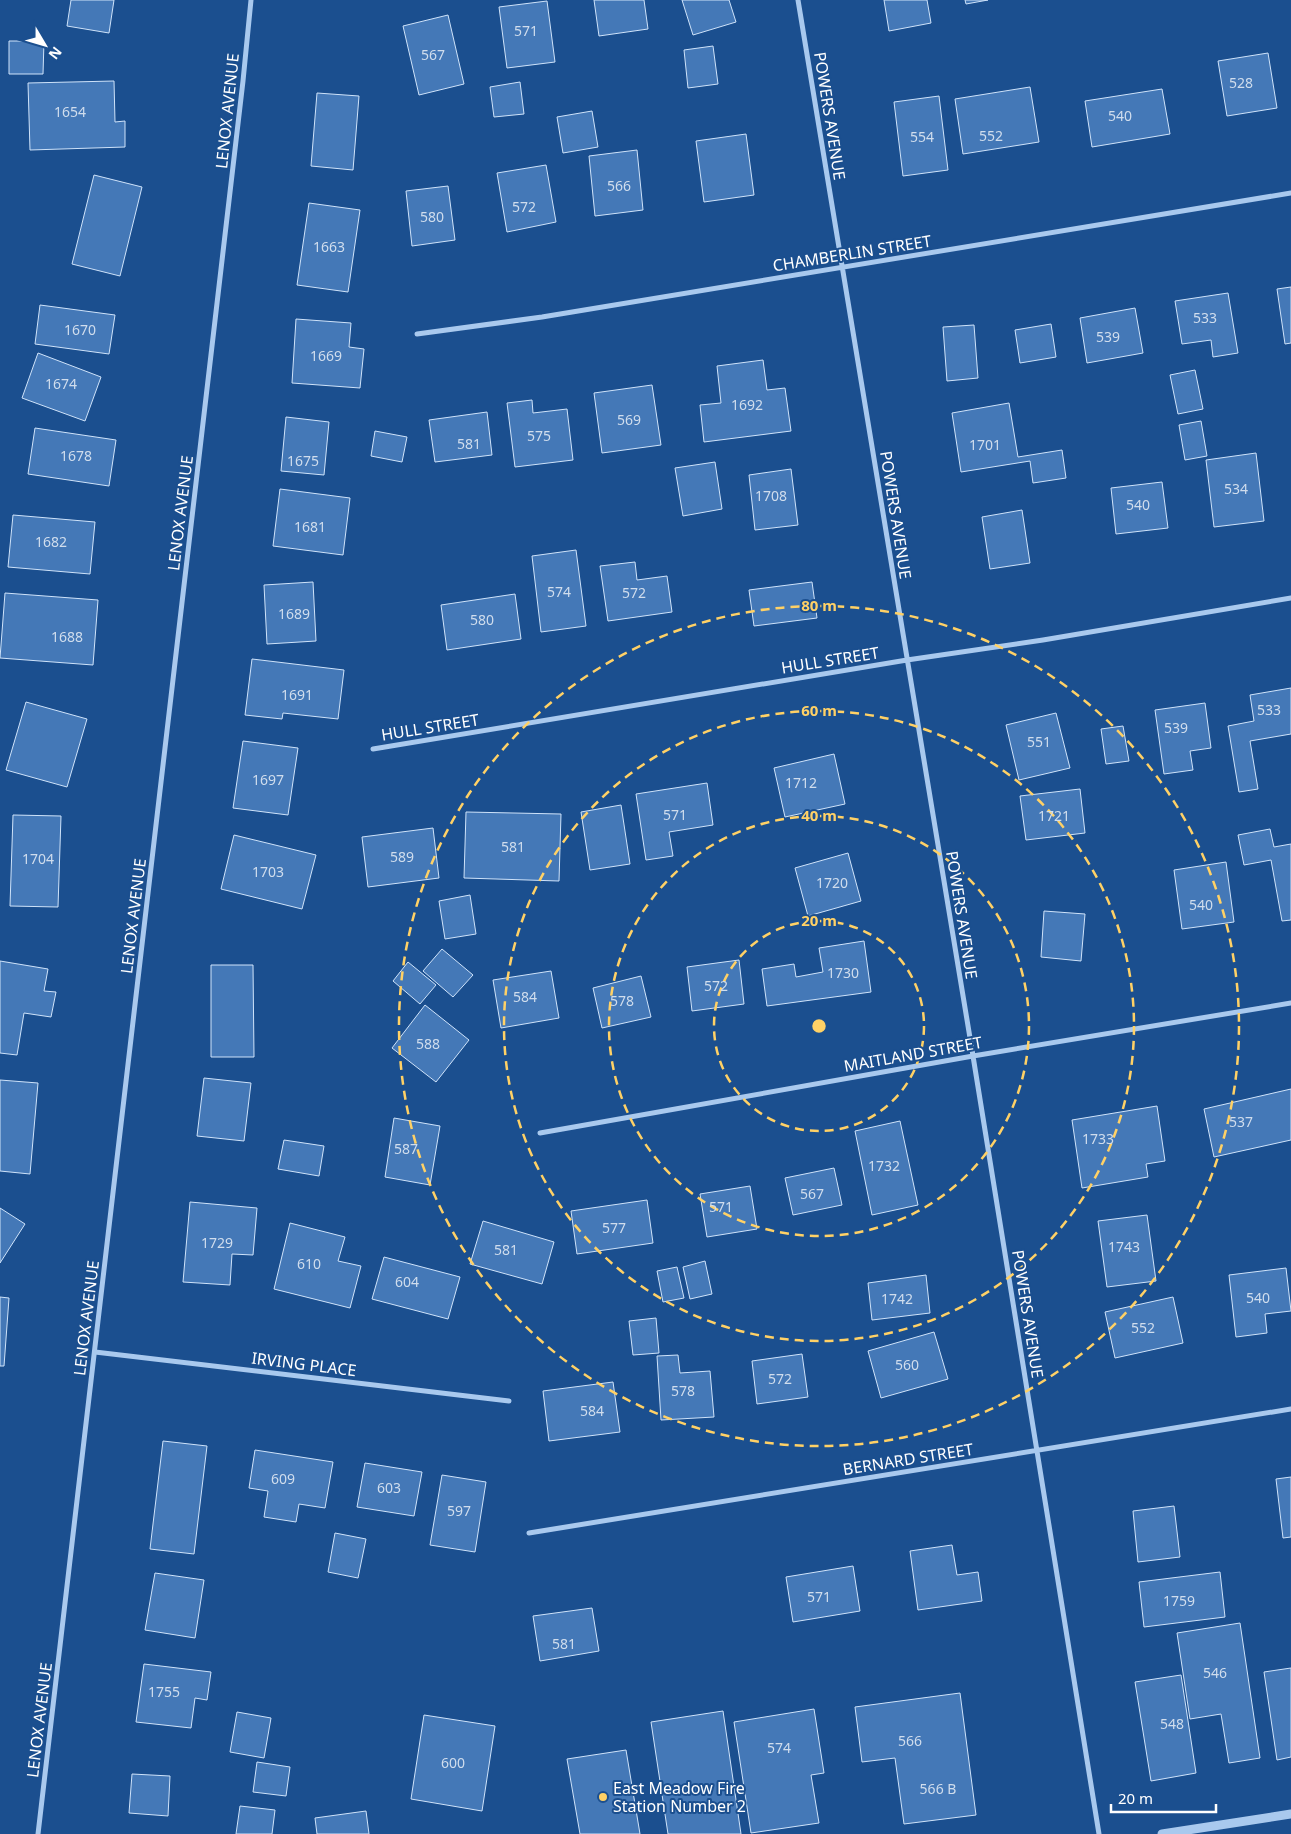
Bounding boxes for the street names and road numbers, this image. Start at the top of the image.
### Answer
street label: POWERS AVENUE [809,50,851,182]
street label: LENOX AVENUE [210,52,244,170]
street label: CHAMBERLIN STREET [771,230,933,276]
street label: POWERS AVENUE [875,449,917,581]
street label: LENOX AVENUE [162,454,198,572]
street label: HULL STREET [779,641,881,679]
street label: HULL STREET [379,708,481,746]
street label: POWERS AVENUE [941,849,983,981]
street label: LENOX AVENUE [115,857,151,975]
street label: MAITLAND STREET [842,1031,984,1077]
street label: POWERS AVENUE [1007,1248,1049,1380]
street label: LENOX AVENUE [68,1259,104,1377]
street label: IRVING PLACE [250,1347,358,1381]
street label: BERNARD STREET [841,1438,975,1480]
street label: LENOX AVENUE [21,1661,57,1779]

